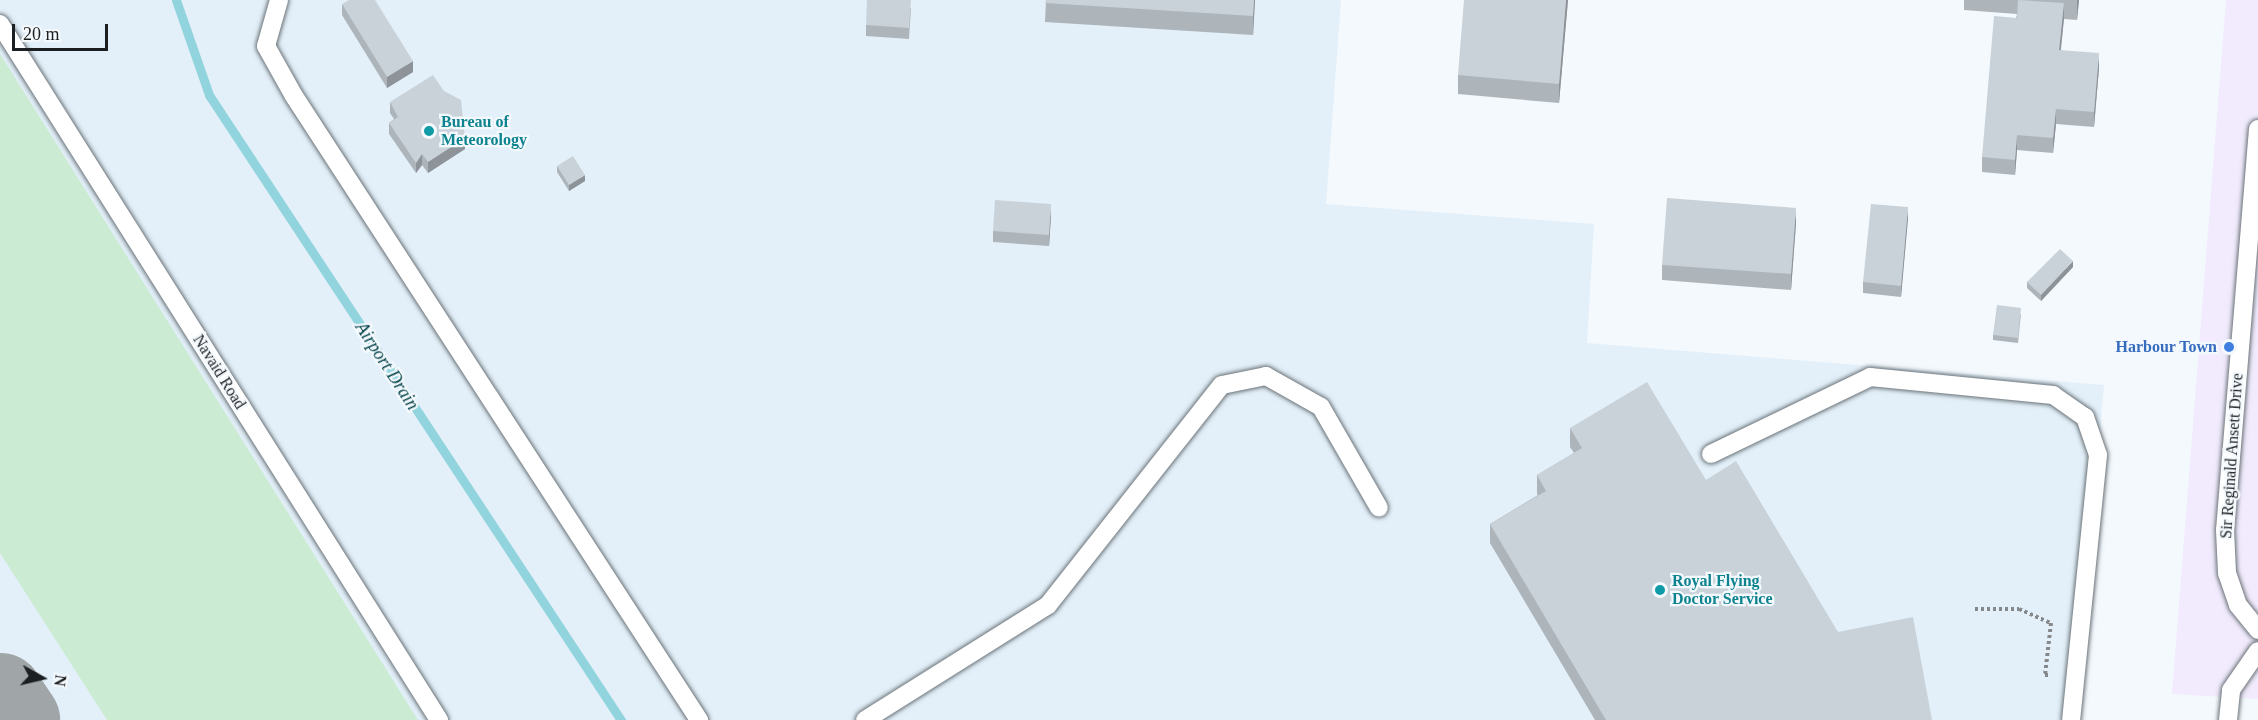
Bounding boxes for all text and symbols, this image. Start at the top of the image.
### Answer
scale bar [15,12,111,50]
text: 20 m [23,24,60,44]
place label: Bureau of Meteorology [441,112,527,150]
marker: Bureau of Meteorology [422,124,436,138]
water label: Airport Drain [351,318,423,414]
street label: Navaid Road [189,331,249,413]
place label: Harbour Town [2115,337,2217,357]
marker: Harbour Town [2222,340,2236,354]
street label: Sir Reginald Ansett Drive [2217,372,2247,540]
place label: Royal Flying Doctor Service [1672,571,1773,609]
marker: Royal Flying Doctor Service [1653,583,1667,597]
north arrow [12,648,72,708]
text: N [51,674,70,687]

